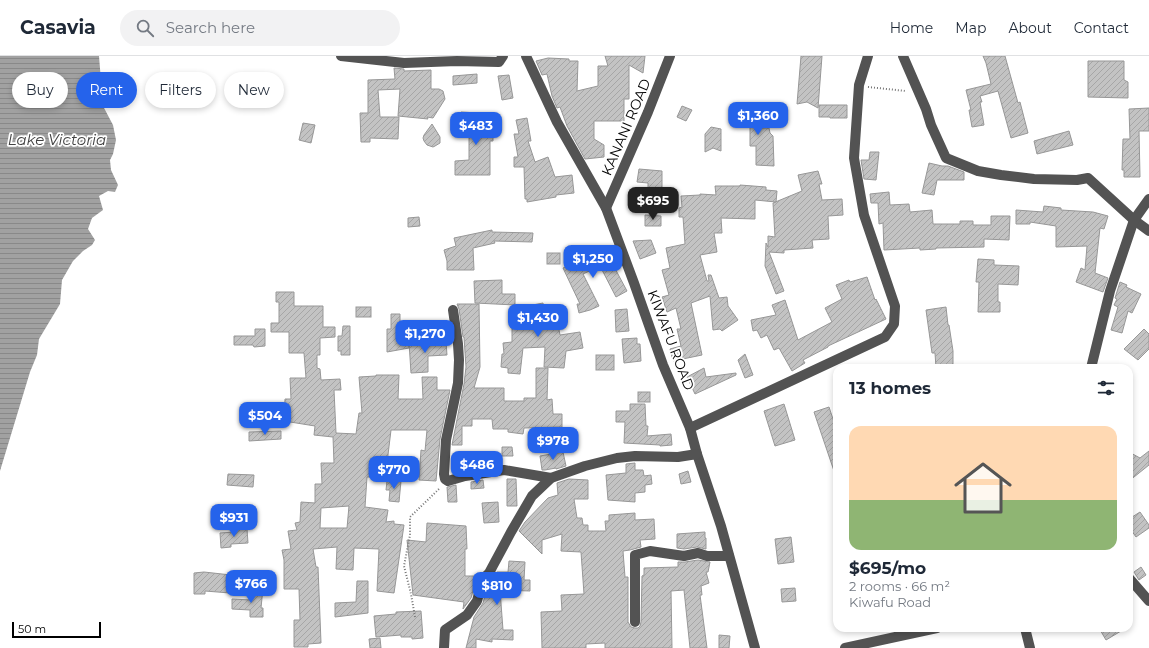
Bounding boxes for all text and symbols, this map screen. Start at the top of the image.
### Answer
search box [120,10,400,46]
text: Casavia [20,16,96,39]
icon: search [134,17,156,39]
text: Search here [166,18,255,37]
text: Home [890,19,933,37]
text: Map [955,19,986,37]
text: About [1008,19,1052,37]
text: Contact [1074,19,1129,37]
chip: Buy [12,72,68,108]
chip: Rent [76,72,137,108]
chip: Filters [145,72,216,108]
chip: New [224,72,284,108]
street label: KANANI ROAD [597,76,655,178]
pin: $1,360 [725,102,791,136]
text: $1,360 [737,107,779,123]
pin: $483 [452,112,500,146]
text: $483 [459,117,493,133]
water label: Lake Victoria [8,130,106,149]
pin: $695 [629,187,677,221]
text: $695 [637,192,669,208]
pin: $1,250 [560,245,626,279]
text: $1,250 [572,250,614,266]
street label: KIWAFU ROAD [644,287,698,393]
pin: $1,430 [505,304,571,338]
text: $1,430 [517,309,559,325]
pin: $1,270 [392,320,458,354]
text: $1,270 [404,325,446,341]
icon: filters [1095,377,1117,399]
text: 13 homes [849,378,931,398]
pin: $504 [241,402,289,436]
text: $504 [248,407,282,423]
pin: $978 [529,427,577,461]
text: $978 [537,432,569,448]
pin: $486 [453,451,501,485]
icon: home [947,452,1019,524]
pin: $770 [370,456,418,490]
text: $486 [460,456,494,472]
text: $770 [378,461,410,477]
pin: $931 [210,504,258,538]
text: $931 [219,509,249,525]
text: $695/mo [849,558,926,578]
pin: $766 [227,570,275,604]
pin: $810 [473,572,521,606]
text: $766 [235,575,267,591]
text: $810 [482,577,512,593]
text: 2 rooms · 66 m² [849,578,950,594]
text: Kiwafu Road [849,594,931,610]
scale bar [12,620,101,639]
text: 50 m [18,622,46,636]

